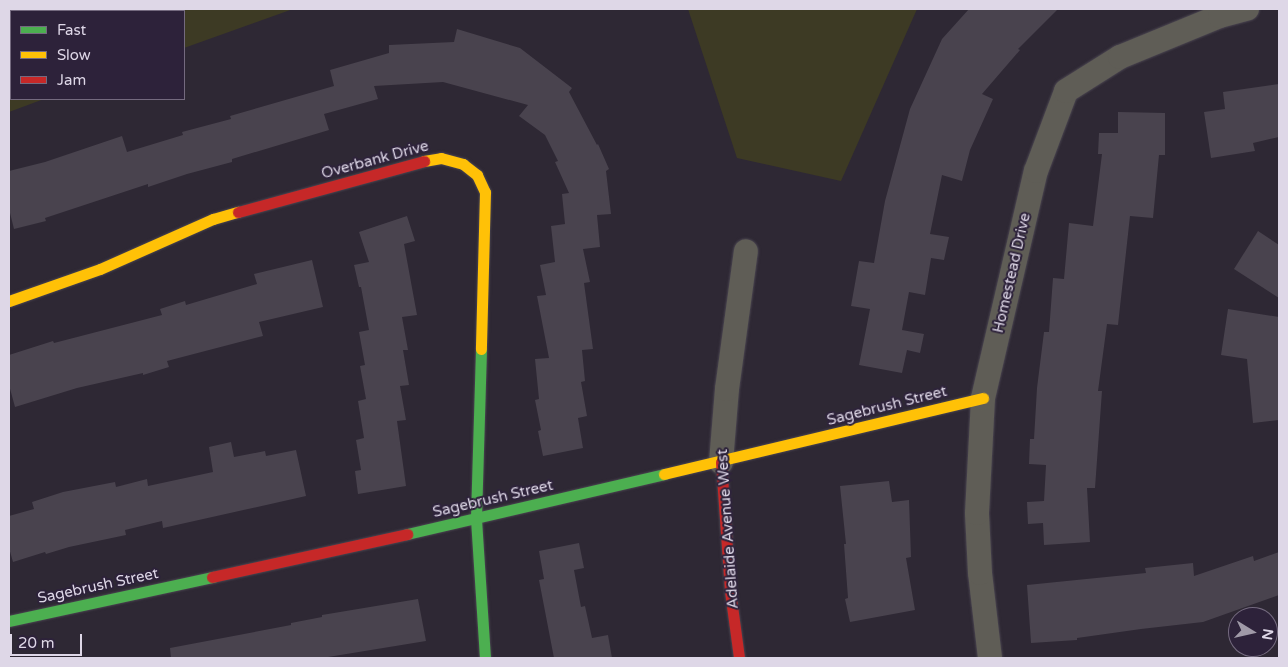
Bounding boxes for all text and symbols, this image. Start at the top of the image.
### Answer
legend [10,10,185,100]
text: Fast [57,21,86,39]
text: Slow [57,46,91,64]
text: Jam [57,71,86,89]
street label: Overbank Drive [319,137,431,183]
street label: Homestead Drive [989,211,1035,335]
street label: Sagebrush Street [825,382,949,430]
street label: Adelaide Avenue West [713,448,743,610]
street label: Sagebrush Street [431,476,555,522]
street label: Sagebrush Street [36,564,160,608]
north arrow [1228,607,1278,657]
scale bar [12,624,85,656]
text: N [1258,627,1277,641]
text: 20 m [18,634,55,652]

